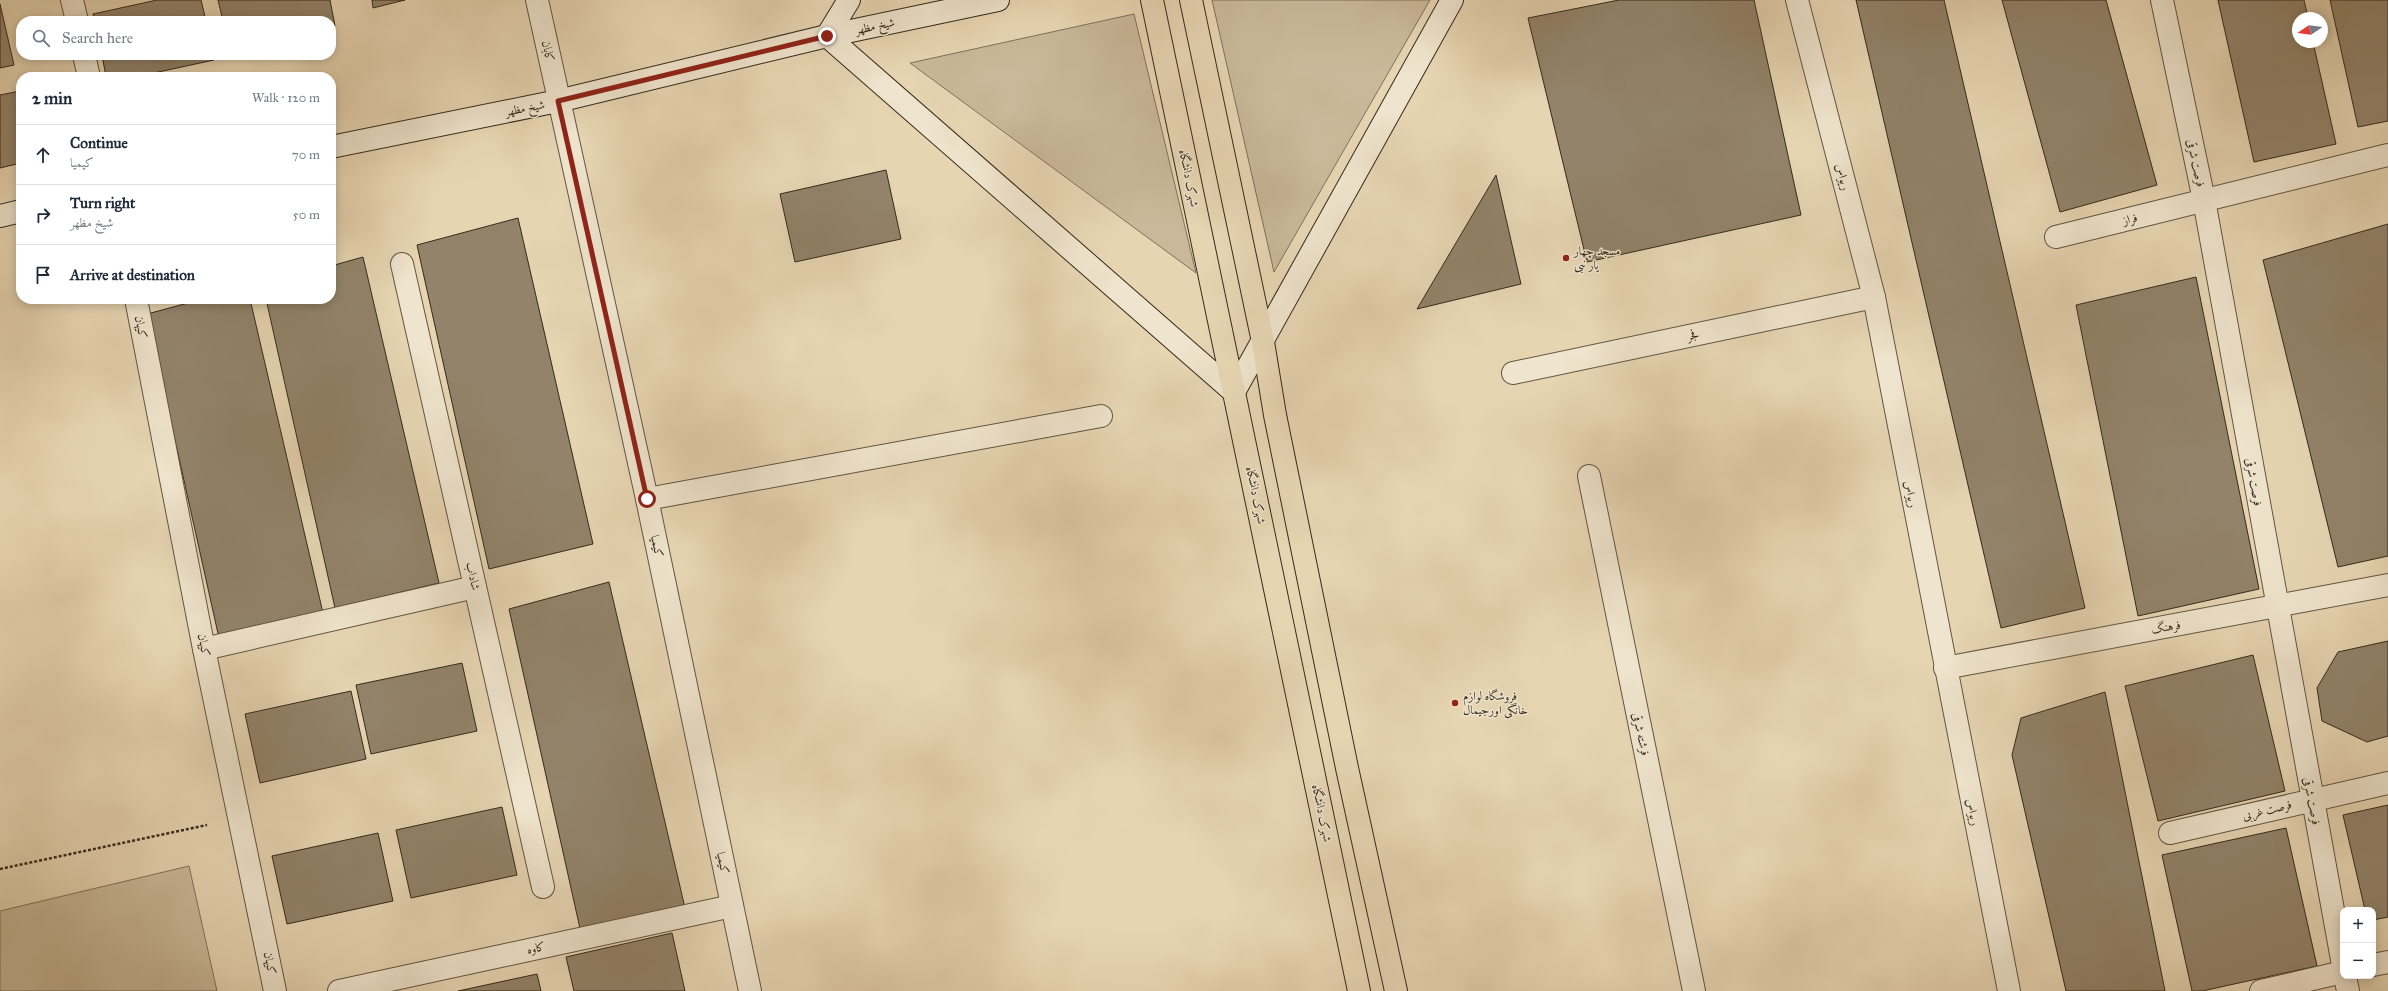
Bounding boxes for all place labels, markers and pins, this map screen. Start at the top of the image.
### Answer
place label: مسجد چهار یار نبی [1573,244,1620,274]
marker: مسجد چهار یار نبی [1561,253,1571,263]
place label: فروشگاه لوازم خانگی اورجیمال [1463,688,1528,719]
marker: فروشگاه لوازم خانگی اورجیمال [1450,698,1460,708]

